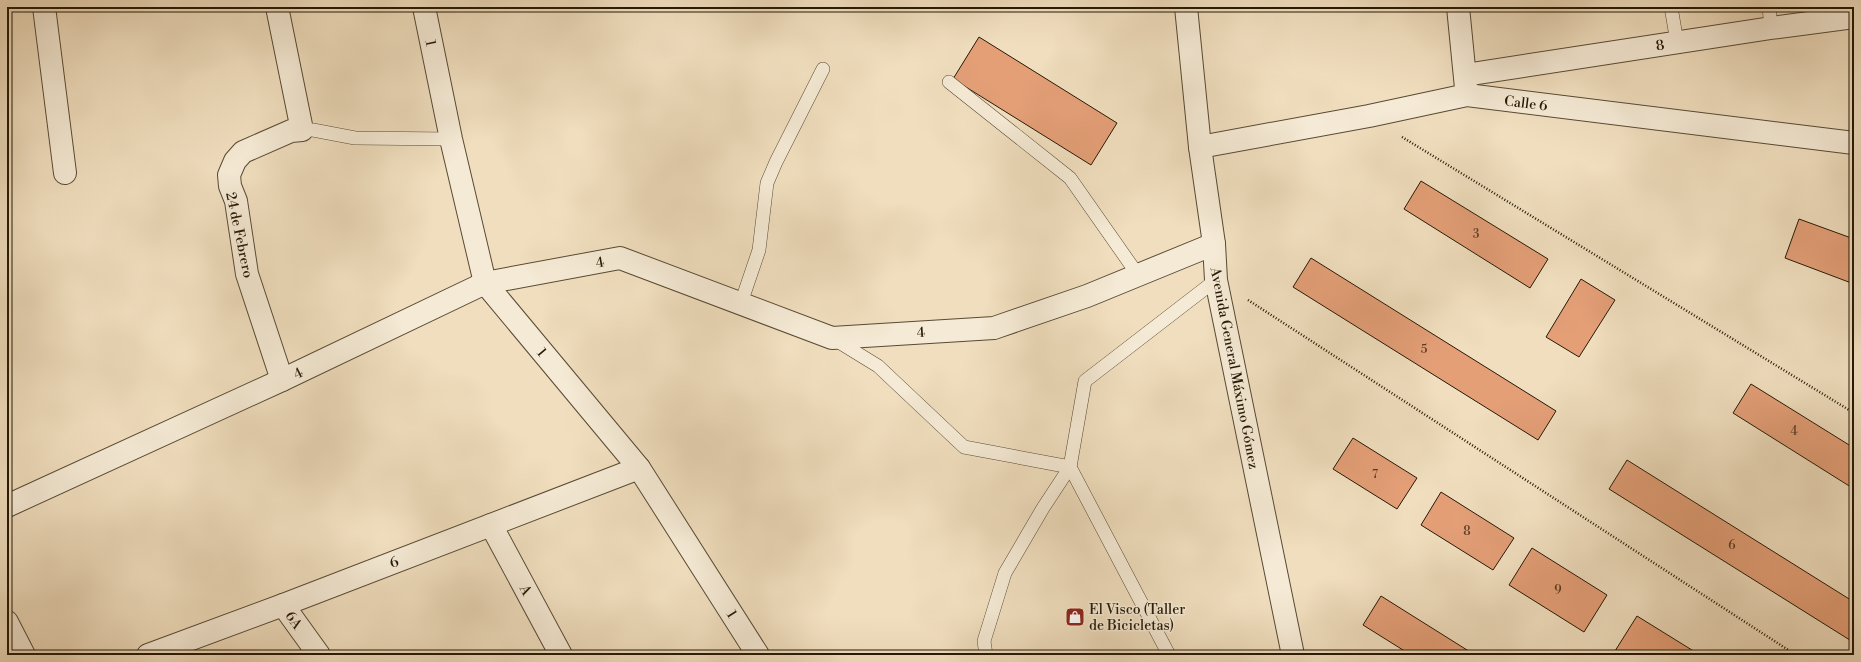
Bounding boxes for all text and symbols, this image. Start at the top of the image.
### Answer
street label: 8 [1655,36,1666,56]
street label: 1 [421,38,439,48]
street label: Calle 6 [1503,92,1549,116]
street label: 24 de Febrero [221,191,257,280]
house number: 3 [1473,227,1480,242]
street label: 4 [594,253,606,273]
street label: Avenida General Máximo Gómez [1205,265,1262,471]
street label: 4 [916,324,926,342]
house number: 5 [1421,342,1428,357]
street label: 1 [532,345,550,361]
street label: 4 [291,364,306,384]
house number: 4 [1790,424,1798,439]
house number: 7 [1372,467,1378,482]
house number: 8 [1463,524,1471,539]
house number: 6 [1728,538,1736,553]
street label: 6 [387,553,402,573]
street label: A [514,581,536,599]
house number: 9 [1554,583,1562,598]
place label: El Visco (Taller de Bicicletas) [1089,601,1185,635]
shop icon: El Visco (Taller de Bicicletas) [1064,606,1086,628]
street label: 1 [722,607,740,622]
street label: 6A [281,608,306,634]

